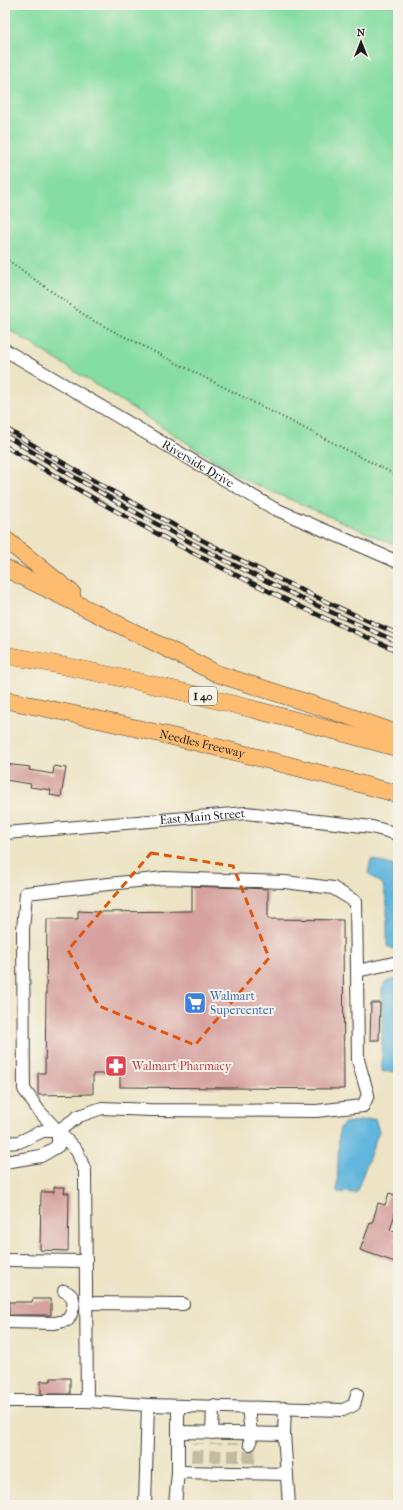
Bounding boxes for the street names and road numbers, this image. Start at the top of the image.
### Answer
street label: Riverside Drive [159,437,237,490]
road number: I 40 [189,687,217,705]
street label: Needles Freeway [158,727,247,761]
street label: East Main Street [159,806,246,827]

